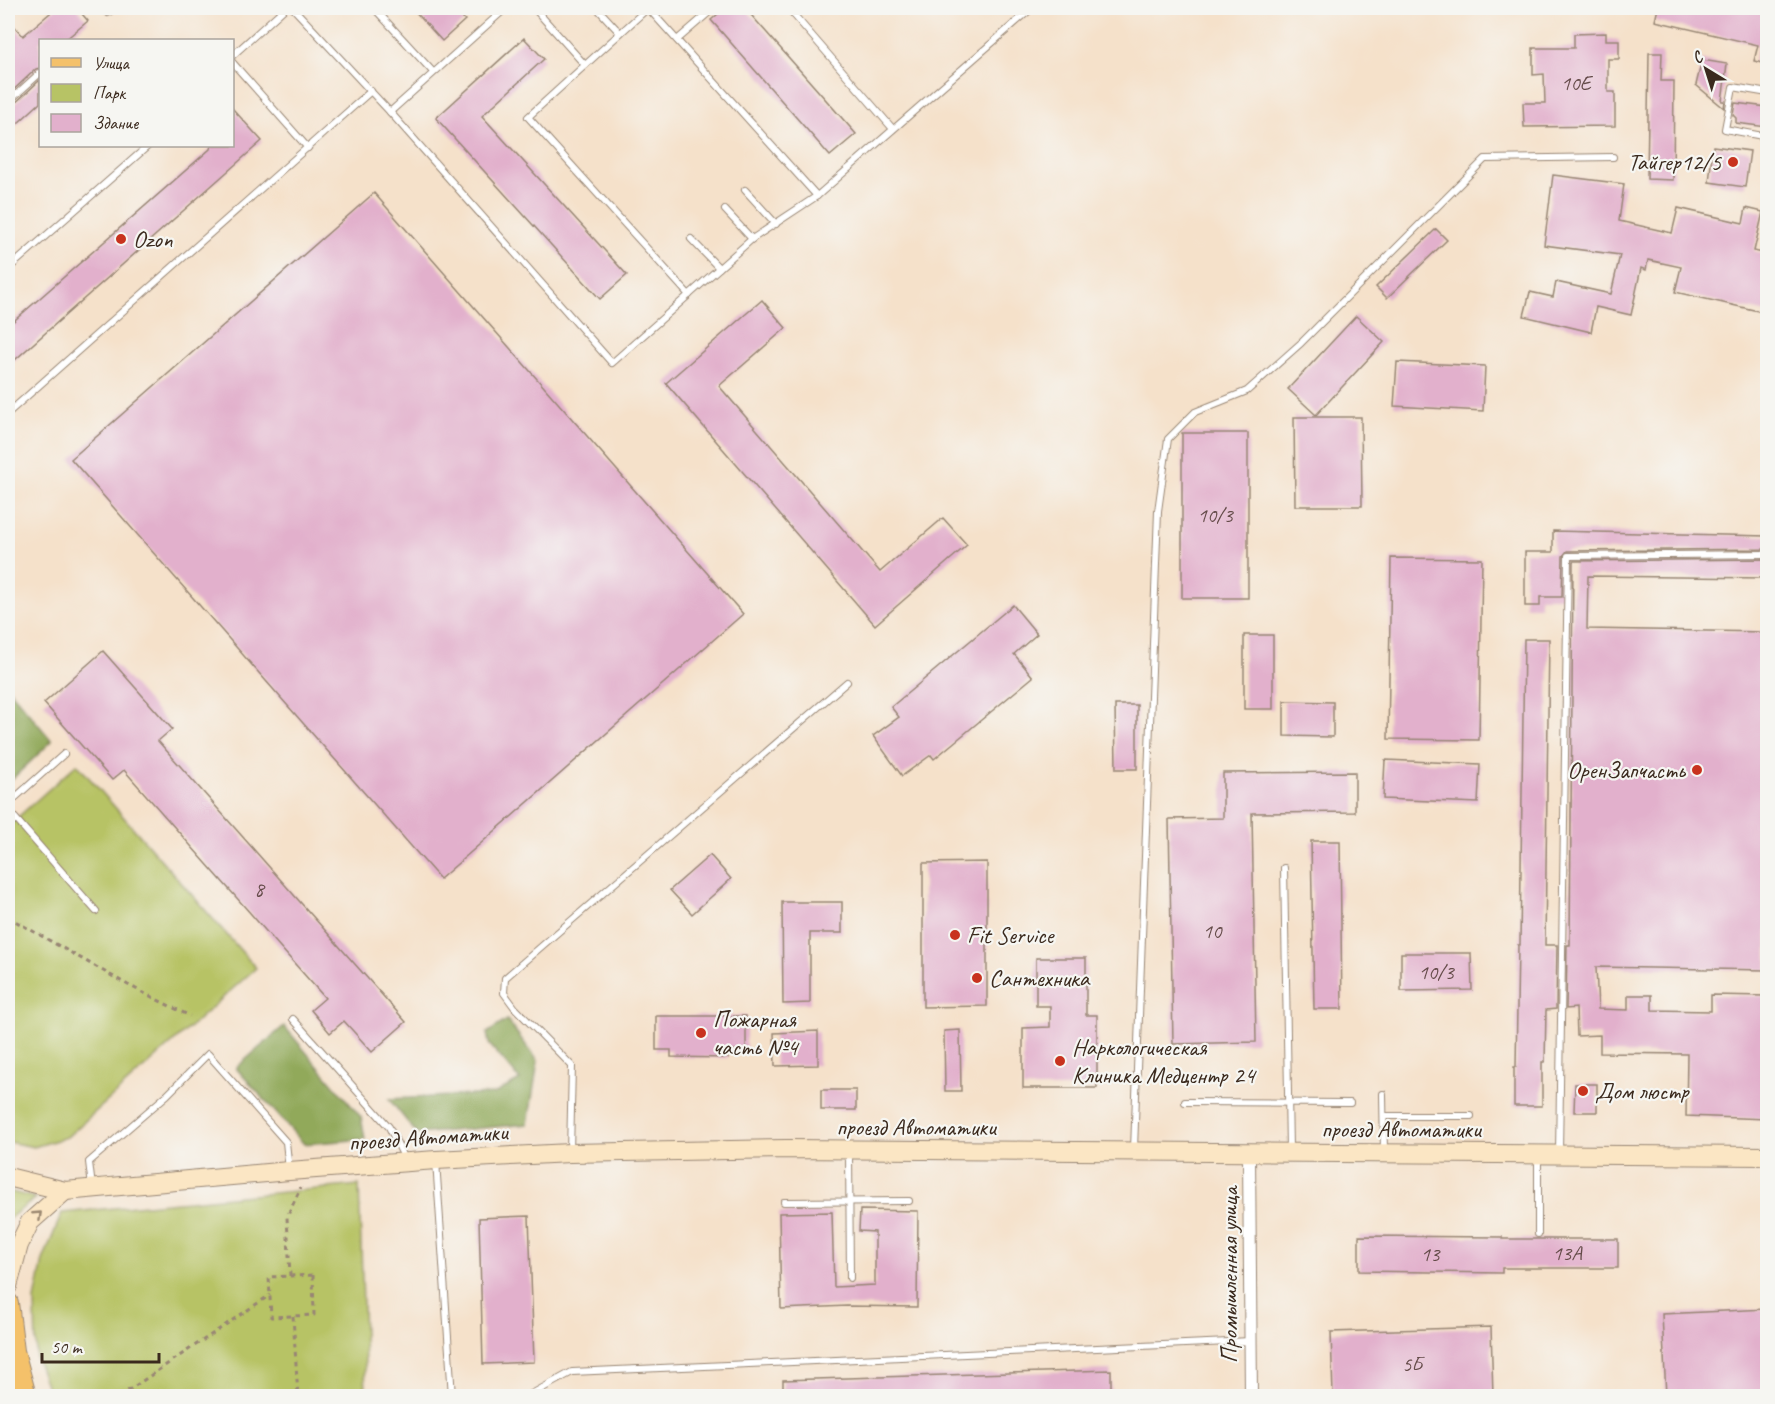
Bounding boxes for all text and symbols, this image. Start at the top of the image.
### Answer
legend [39,39,234,147]
north arrow [1676,39,1736,99]
text: С [1688,46,1708,68]
text: Улица [93,52,130,74]
house number: 10Е [1561,70,1594,96]
text: Парк [93,82,127,104]
text: Здание [93,112,139,134]
place label: Тайгер12/5 [1628,147,1722,177]
marker: Тайгер12/5 [1726,155,1740,169]
place label: Ozon [133,224,173,254]
marker: Ozon [114,232,128,246]
house number: 10/3 [1197,502,1234,528]
place label: ОренЗапчасть [1567,755,1686,785]
marker: ОренЗапчасть [1690,763,1704,777]
house number: 8 [254,876,266,902]
house number: 10 [1203,918,1223,944]
place label: Fit Service [967,920,1055,950]
marker: Fit Service [948,928,962,942]
house number: 10/3 [1418,959,1455,985]
place label: Сантехника [989,963,1091,993]
marker: Сантехника [970,971,984,985]
place label: Пожарная часть №4 [713,1004,800,1062]
marker: Пожарная часть №4 [694,1026,708,1040]
place label: Наркологическая Клиника Медцентр 24 [1072,1032,1257,1090]
marker: Наркологическая Клиника Медцентр 24 [1053,1054,1067,1068]
place label: Дом люстр [1595,1076,1691,1106]
marker: Дом люстр [1576,1084,1590,1098]
street label: проезд Автоматики [836,1112,998,1142]
street label: проезд Автоматики [1321,1114,1483,1144]
street label: проезд Автоматики [347,1116,511,1158]
street label: Промышленная улица [1214,1185,1244,1363]
one-way arrow [31,1211,41,1222]
house number: 13А [1552,1240,1583,1266]
house number: 13 [1421,1241,1441,1267]
scale bar [42,1326,159,1364]
text: 50 m [51,1336,84,1358]
house number: 5Б [1402,1351,1425,1377]

